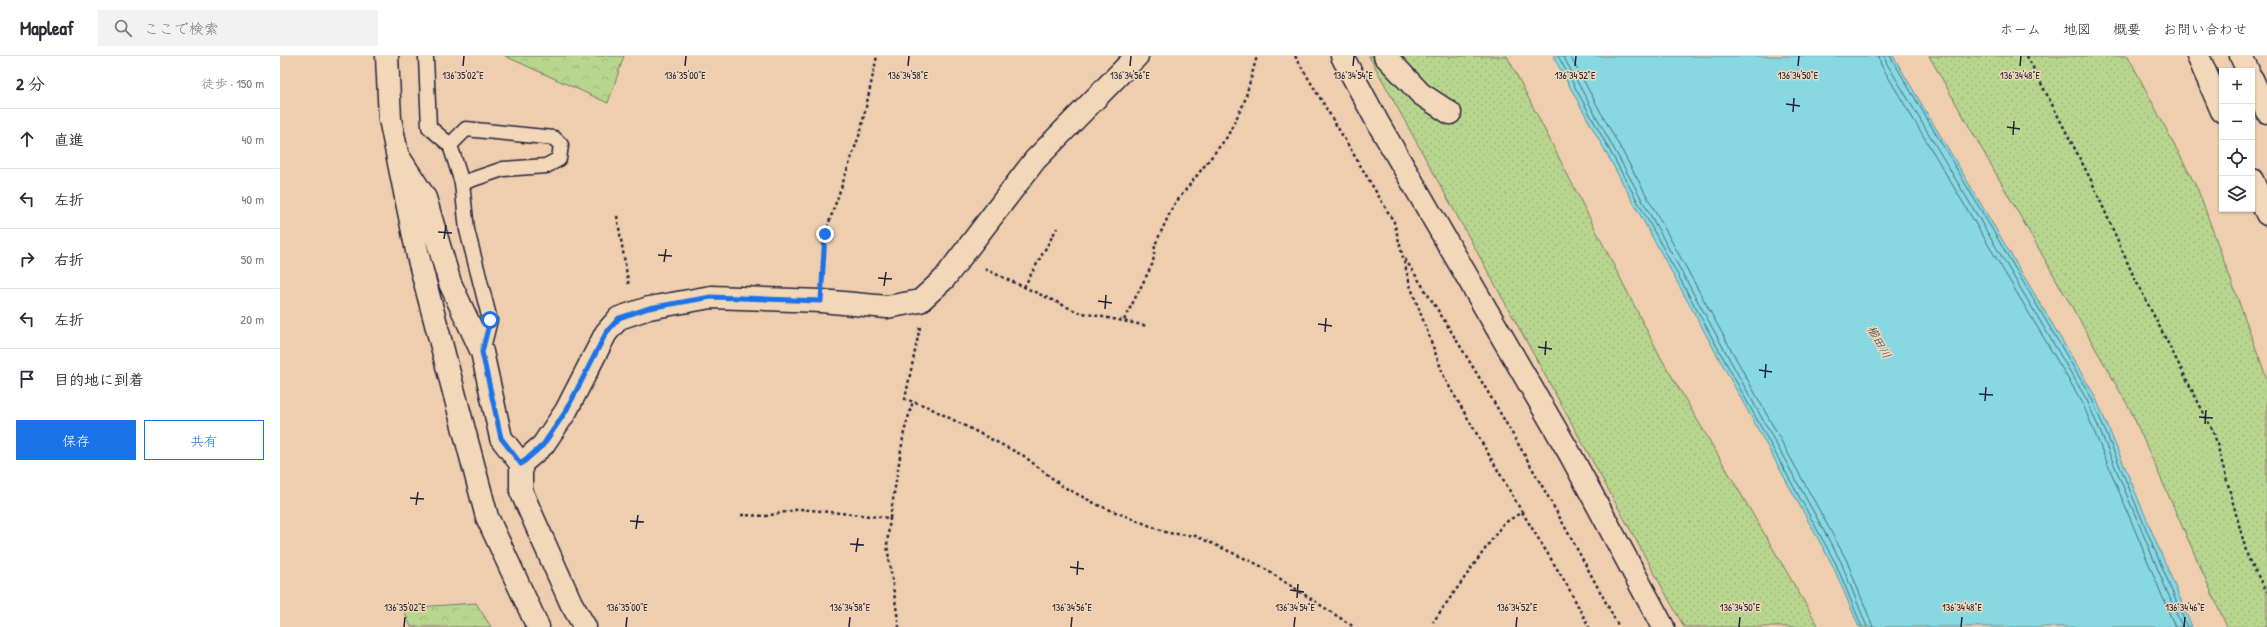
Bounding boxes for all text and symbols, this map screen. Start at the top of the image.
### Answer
search box [98,10,378,46]
text: Mapleaf [20,15,74,41]
icon: search [112,17,134,39]
text: ここで検索 [144,18,219,39]
text: ホーム [2000,19,2041,38]
text: 地図 [2063,19,2091,38]
text: 概要 [2113,19,2141,38]
text: お問い合わせ [2163,19,2247,38]
map controls [2219,68,2255,212]
button: + [2219,68,2255,104]
text: 136°35'02"E [442,69,484,82]
text: 136°35'00"E [664,69,706,82]
text: 136°34'58"E [888,69,929,82]
text: 136°34'56"E [1110,69,1151,82]
text: 136°34'54"E [1333,69,1373,82]
text: 136°34'52"E [1555,69,1596,82]
text: 136°34'50"E [1778,69,1819,82]
text: 136°34'48"E [2000,69,2040,82]
text: 2 分 [16,72,45,95]
text: 徒歩 · 150 m [202,74,264,92]
button: − [2219,104,2255,140]
icon: ahead [16,128,38,150]
text: 直進 [54,129,84,150]
text: 40 m [241,130,264,148]
button: locate [2219,140,2255,176]
button: layers [2219,176,2255,212]
icon: left [16,188,38,210]
text: 左折 [54,189,84,210]
text: 40 m [241,190,264,208]
route end [816,225,834,243]
icon: right [16,248,38,270]
text: 右折 [54,249,84,270]
text: 50 m [241,250,264,268]
icon: left [16,308,38,330]
text: 左折 [54,309,84,330]
text: 20 m [240,310,264,328]
route start [481,311,499,329]
water label: 櫛田川 [1863,322,1896,362]
icon: arrive [16,368,38,390]
text: 目的地に到着 [54,369,144,390]
button: 保存 [16,420,136,460]
button: 共有 [144,420,264,460]
text: 136°35'02"E [384,601,426,614]
text: 136°35'00"E [606,601,648,614]
text: 136°34'58"E [830,601,871,614]
text: 136°34'56"E [1052,601,1093,614]
text: 136°34'54"E [1275,601,1315,614]
text: 136°34'52"E [1497,601,1538,614]
text: 136°34'50"E [1720,601,1761,614]
text: 136°34'48"E [1942,601,1982,614]
text: 136°34'46"E [2165,601,2205,614]

